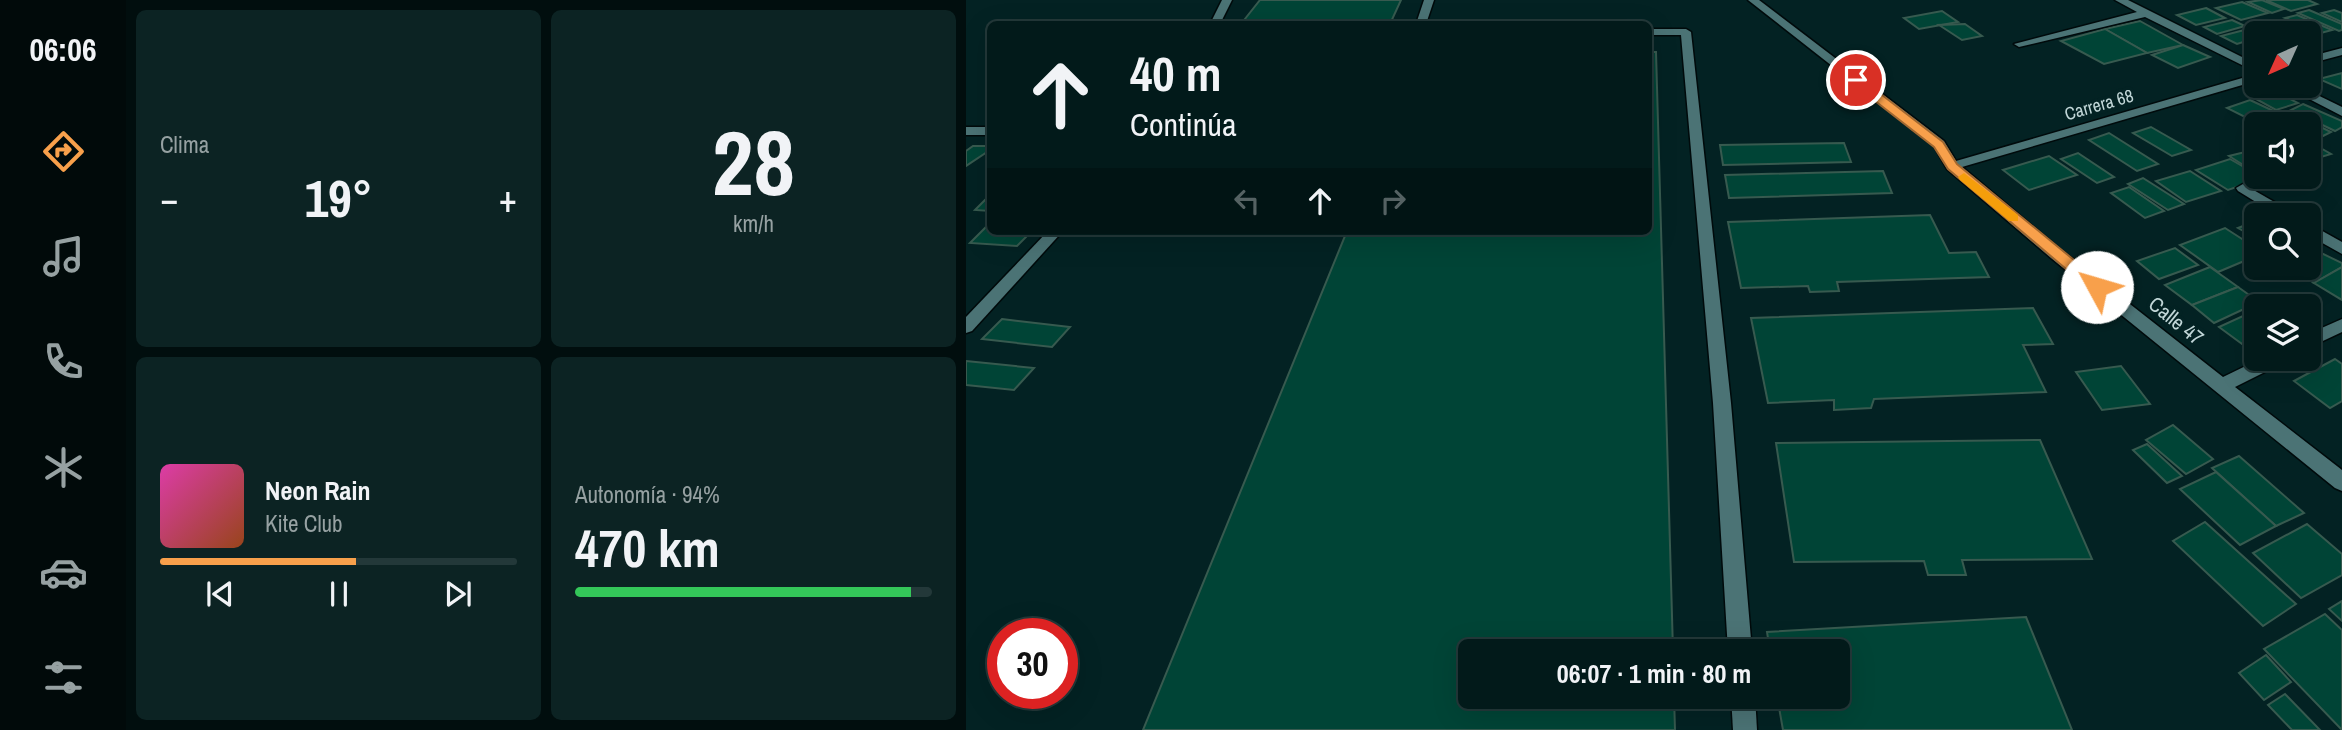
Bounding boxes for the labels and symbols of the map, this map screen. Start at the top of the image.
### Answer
north arrow [2244,21,2320,98]
pin [1826,50,1886,110]
street label: Carrera 68 [2062,83,2136,126]
position arrow [2060,250,2134,324]
street label: Calle 47 [2143,289,2210,352]
speed limit sign: 30 [987,618,1078,709]

